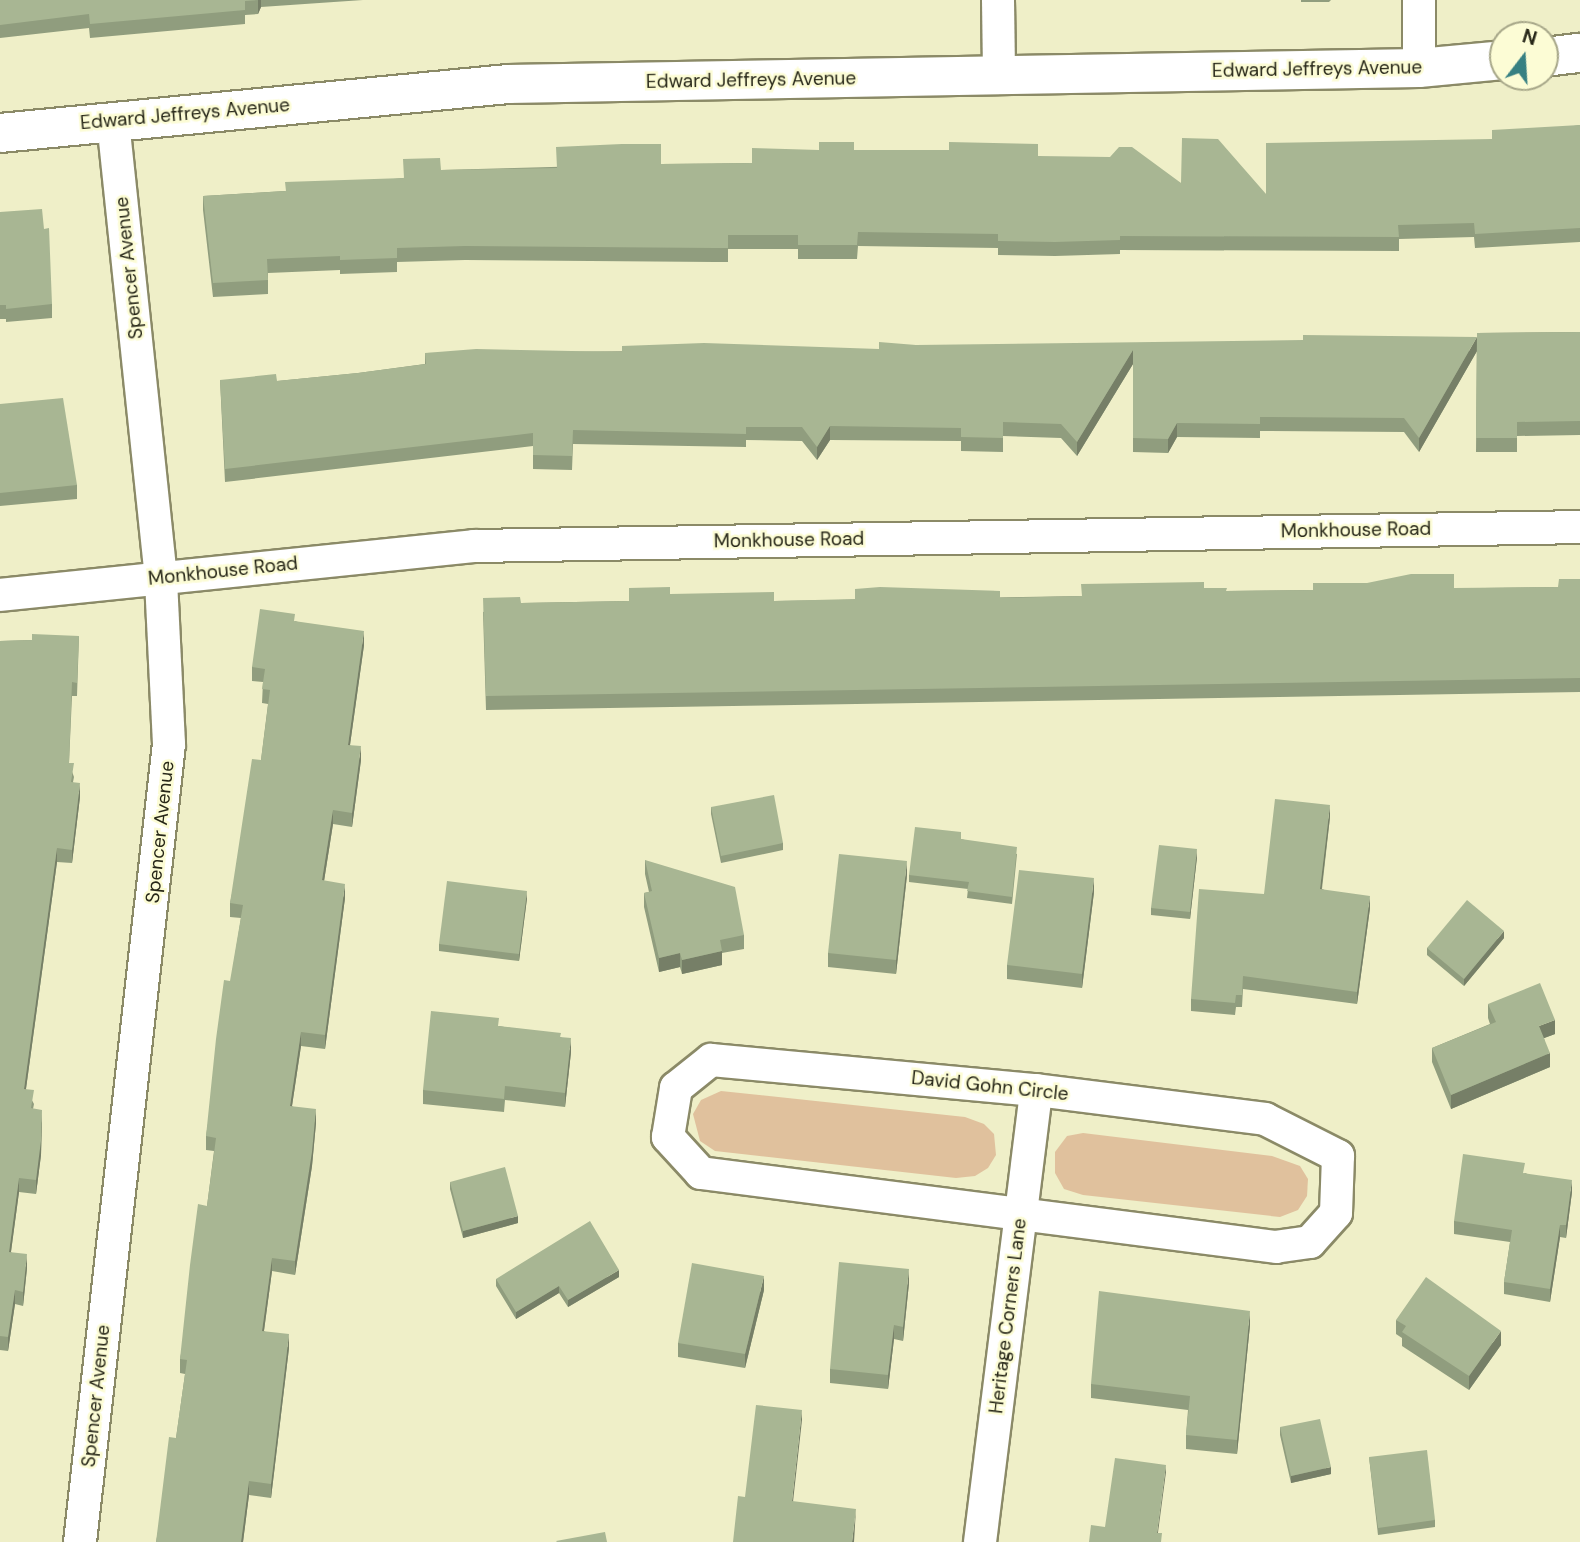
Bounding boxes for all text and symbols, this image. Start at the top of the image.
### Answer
north arrow [1489,21,1559,91]
text: N [1519,23,1540,51]
street label: Edward Jeffreys Avenue [1212,56,1422,82]
street label: Edward Jeffreys Avenue [646,67,856,93]
street label: Edward Jeffreys Avenue [79,93,291,135]
street label: Spencer Avenue [110,196,148,340]
street label: Monkhouse Road [1281,517,1431,543]
street label: Monkhouse Road [714,527,864,553]
street label: Monkhouse Road [147,552,299,590]
street label: Spencer Avenue [141,760,179,904]
street label: David Gohn Circle [910,1066,1070,1106]
street label: Heritage Corners Lane [985,1217,1031,1415]
street label: Spencer Avenue [77,1324,115,1468]

